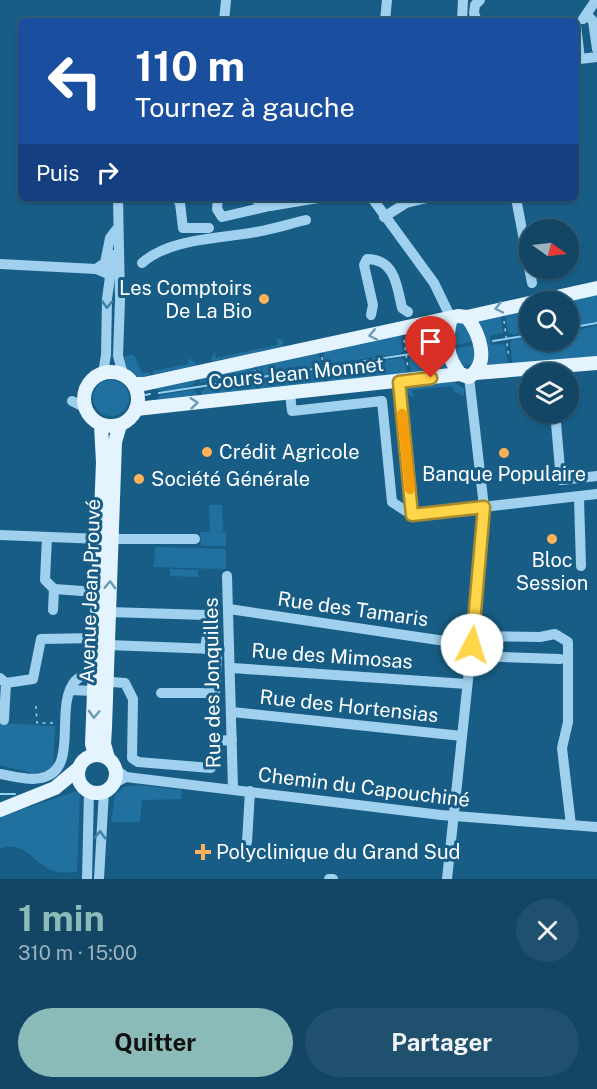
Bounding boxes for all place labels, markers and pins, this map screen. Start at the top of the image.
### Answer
place label: Les Comptoirs De La Bio [119,276,252,323]
marker: Les Comptoirs De La Bio [257,292,271,306]
pin [405,316,456,378]
place label: Crédit Agricole [219,440,360,464]
marker: Crédit Agricole [200,445,214,459]
marker: Banque Populaire [497,446,511,460]
place label: Banque Populaire [422,462,586,486]
place label: Société Générale [151,467,310,491]
marker: Société Générale [132,472,146,486]
marker: Bloc Session [545,532,559,546]
place label: Bloc Session [516,548,588,595]
place label: Polyclinique du Grand Sud [216,840,460,864]
marker: Polyclinique du Grand Sud [194,843,212,861]

